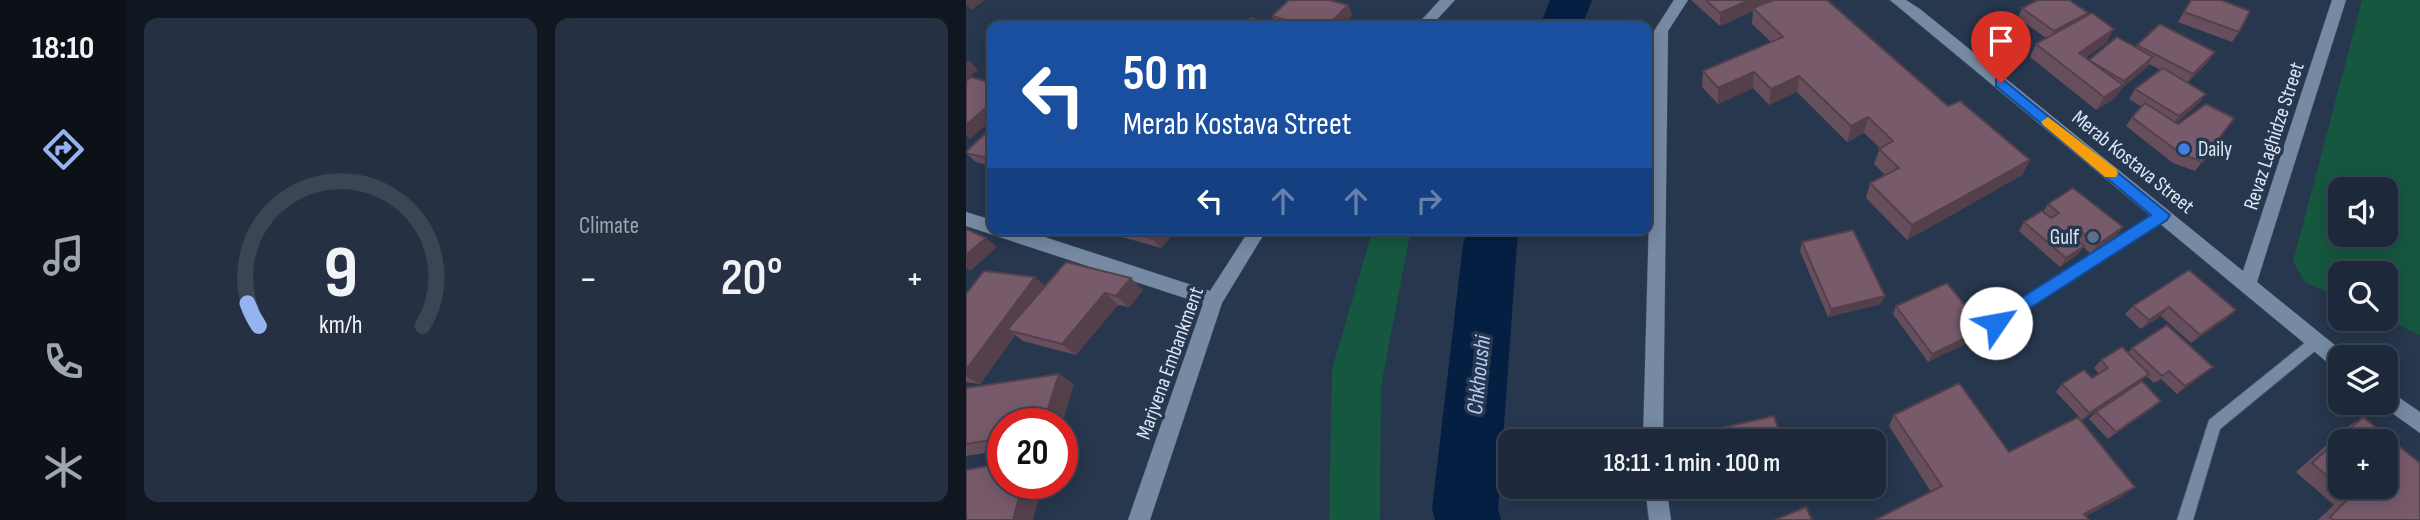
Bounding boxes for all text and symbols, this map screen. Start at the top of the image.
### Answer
pin [1971,11,2031,83]
icon: arrive [1982,22,2020,60]
text: 18:10 [32,29,94,68]
text: 50 m [1123,45,1208,104]
icon: left [1008,49,1099,140]
street label: Revaz Laghidze Street [2238,59,2310,213]
text: Merab Kostava Street [1123,105,1351,144]
street label: Merab Kostava Street [2067,105,2199,219]
icon: directions [39,125,88,174]
place label: Daily [2198,137,2232,162]
marker: Daily [2176,141,2192,157]
map controls [2328,177,2398,499]
button: sound [2328,177,2398,247]
icon: left [1191,182,1229,220]
icon: ahead [1264,182,1302,220]
icon: ahead [1337,182,1375,220]
icon: right [1410,182,1448,220]
text: Climate [579,212,639,240]
place label: Gulf [2050,225,2080,250]
marker: Gulf [2085,229,2101,245]
text: 9 [323,230,358,318]
icon: music [39,231,88,280]
text: 20° [720,247,783,310]
text: − [579,257,598,302]
text: + [905,257,924,302]
button: search [2328,261,2398,331]
street label: Marjvena Embankment [1131,283,1209,443]
position arrow [1959,286,2033,360]
text: km/h [319,310,362,341]
water label: Chkhoushi [1461,333,1497,416]
icon: phone [39,337,88,386]
button: layers [2328,345,2398,415]
speed limit sign: 20 [987,408,1078,499]
button: + [2328,429,2398,499]
icon: climate [39,443,88,492]
text: 18:11 · 1 min · 100 m [1604,448,1780,479]

